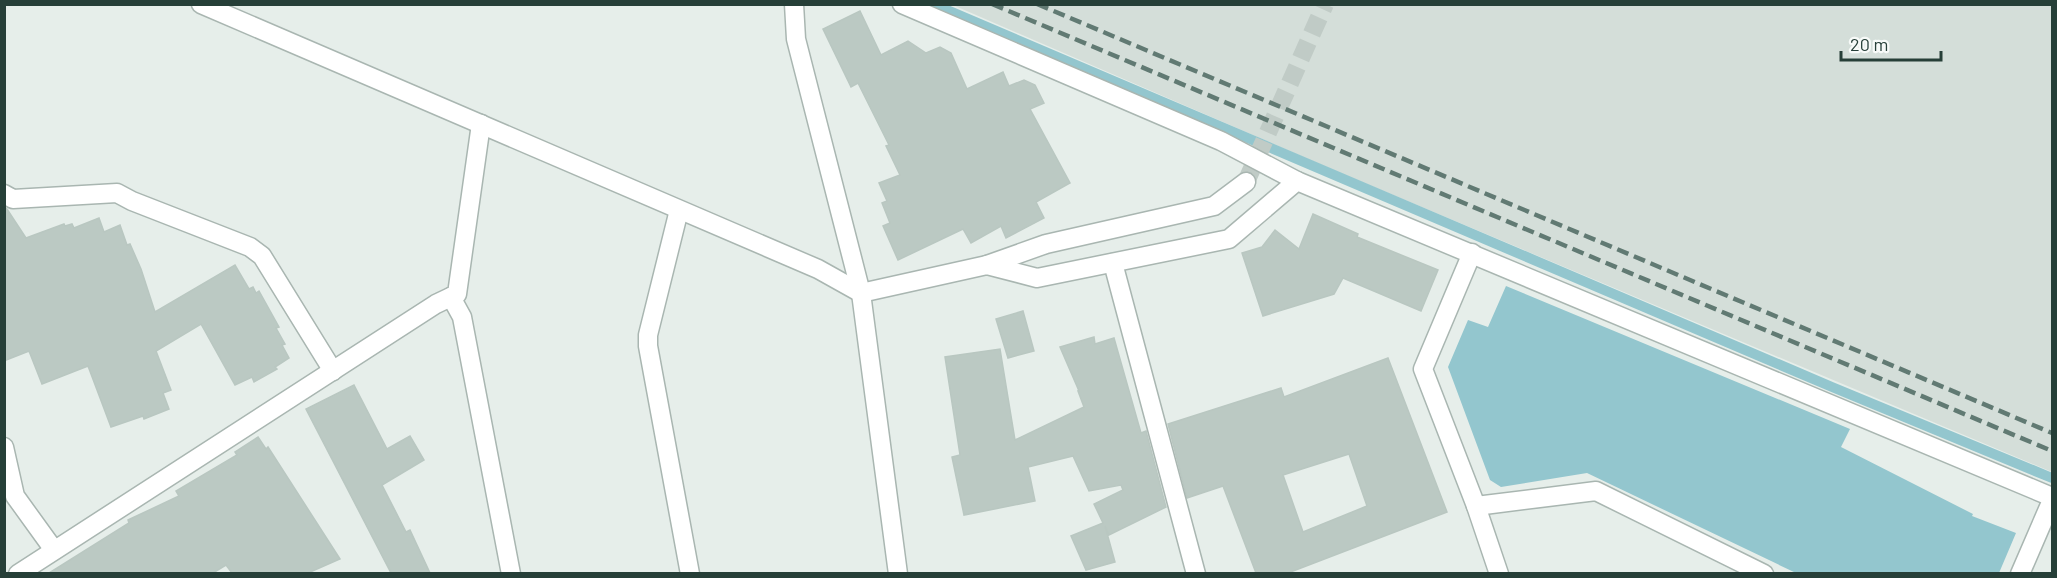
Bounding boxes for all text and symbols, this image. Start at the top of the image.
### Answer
scale bar [1841,24,1942,62]
text: 20 m [1850,33,1888,55]

